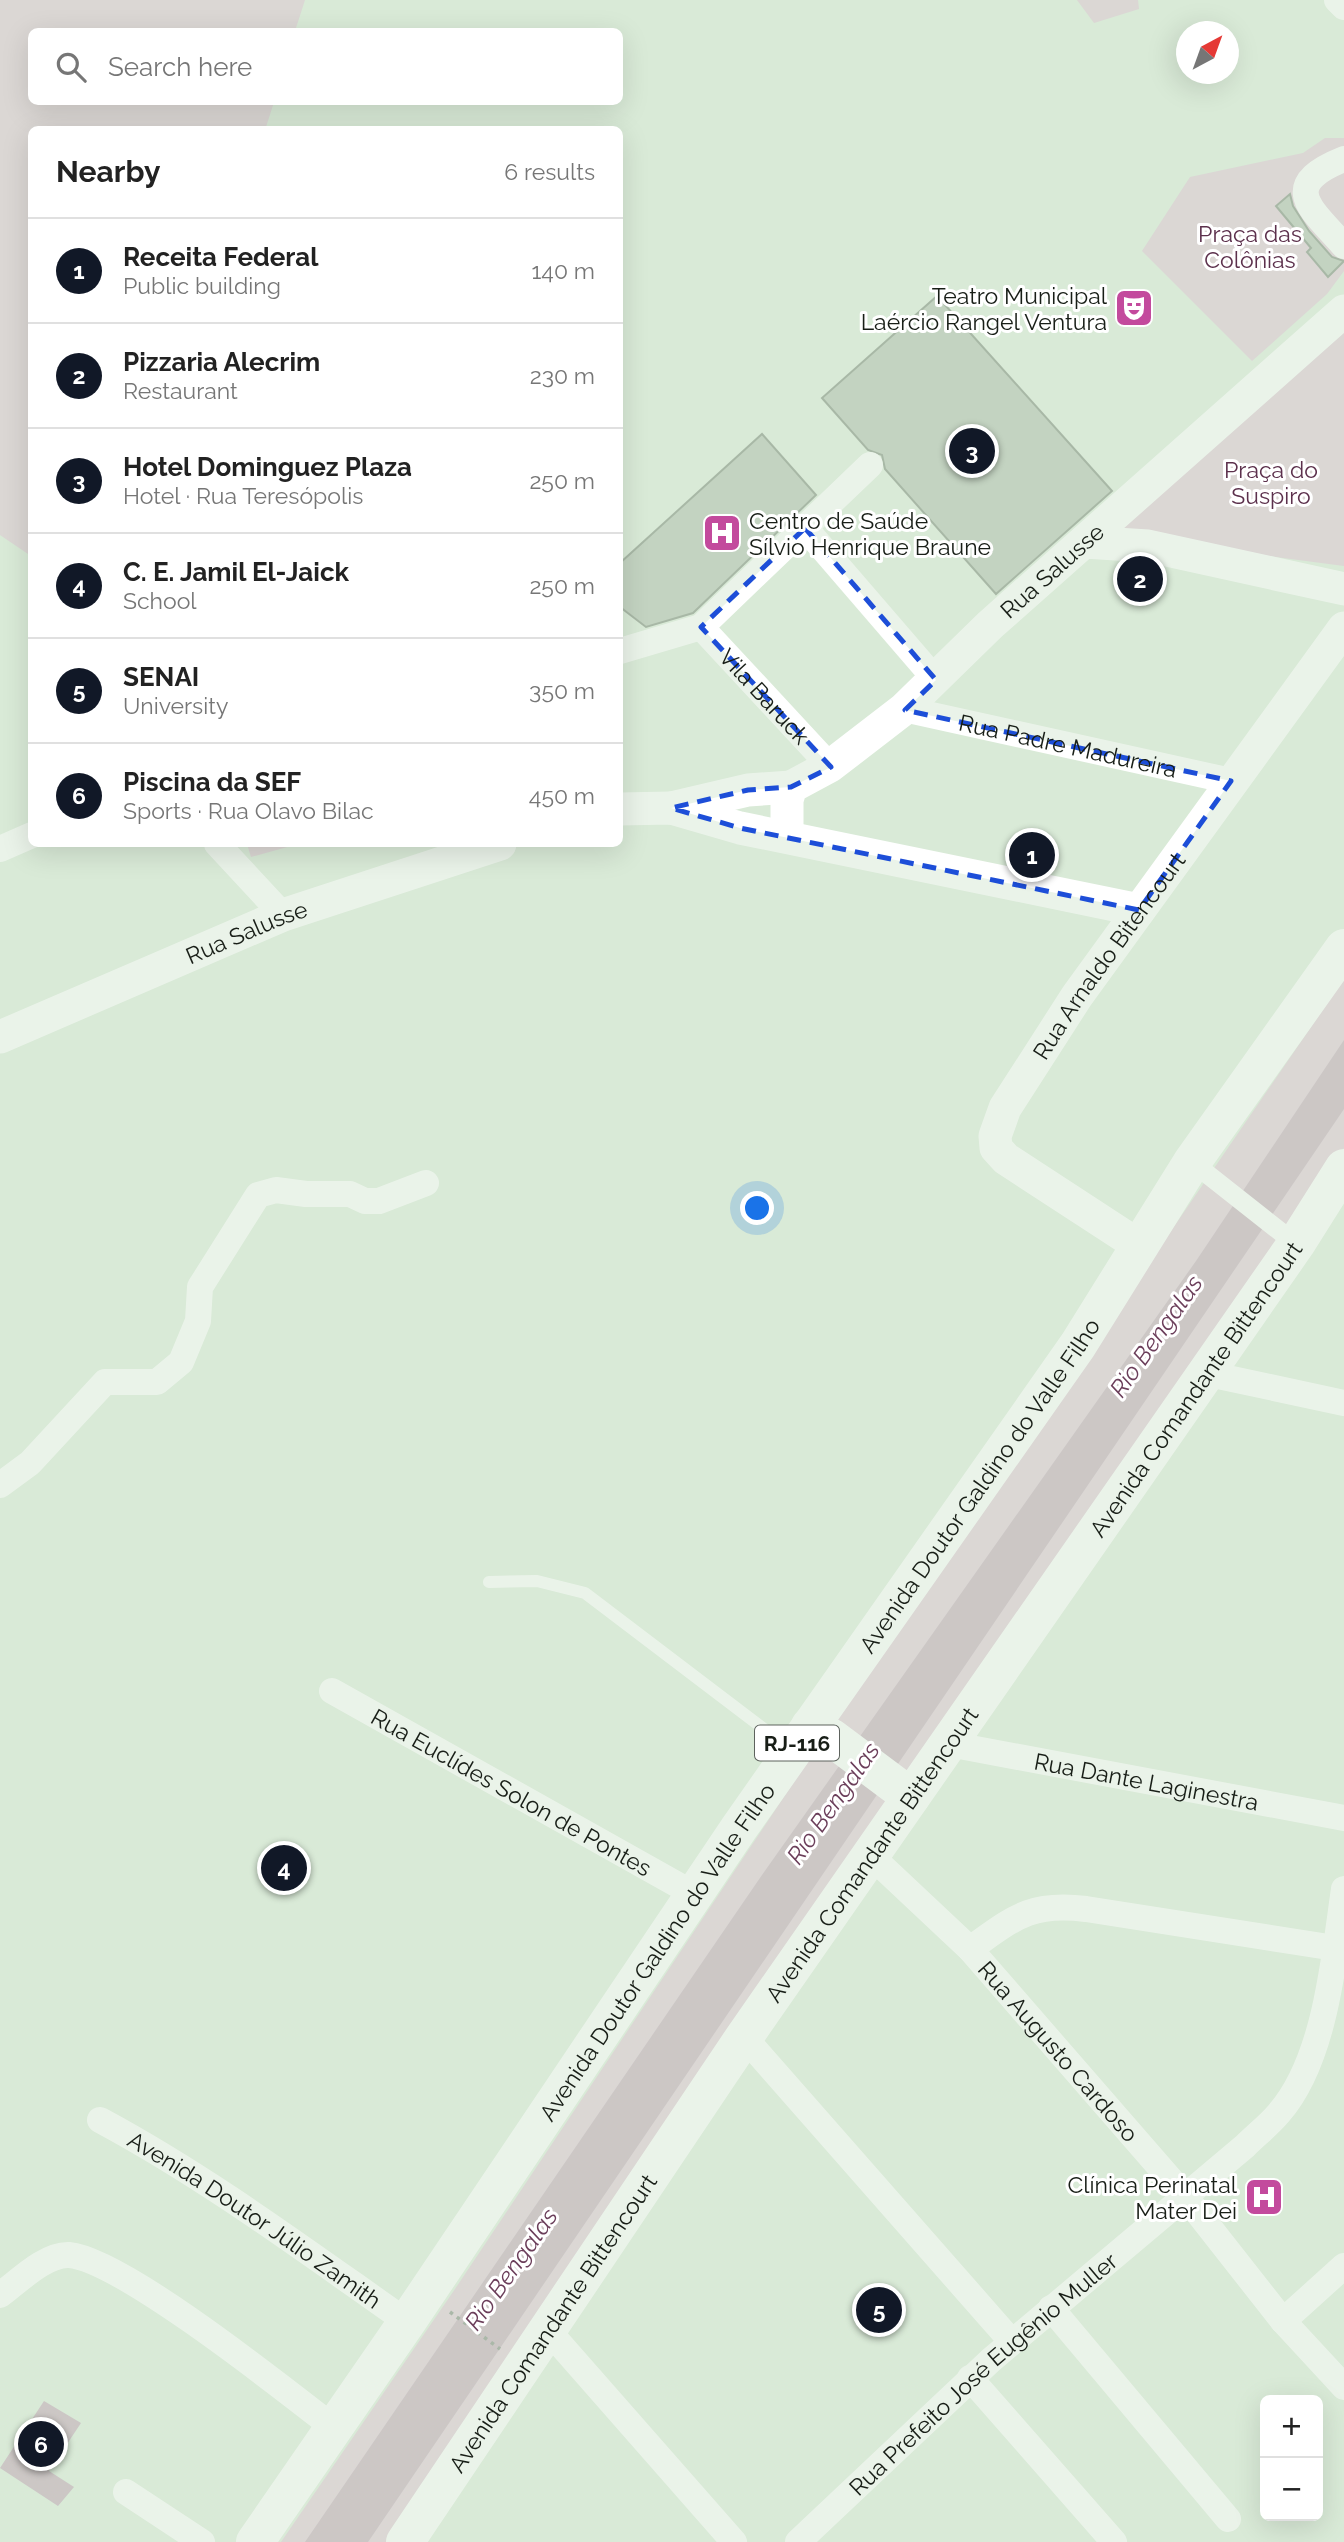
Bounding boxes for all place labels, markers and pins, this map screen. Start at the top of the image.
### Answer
place label: Teatro Municipal Laércio Rangel Ventura [861,282,1108,335]
theatre icon: Teatro Municipal Laércio Rangel Ventura [1113,287,1155,329]
pin: 3 [949,425,995,477]
place label: Centro de Saúde Sílvio Henrique Braune [749,507,991,560]
hospital icon: Centro de Saúde Sílvio Henrique Braune [701,512,743,554]
pin: 2 [1117,553,1163,605]
pin: 1 [1009,829,1055,881]
pin: 4 [261,1842,307,1894]
place label: Clínica Perinatal Mater Dei [1067,2171,1238,2224]
hospital icon: Clínica Perinatal Mater Dei [1243,2176,1285,2218]
pin: 5 [856,2284,902,2336]
pin: 6 [18,2418,64,2470]

